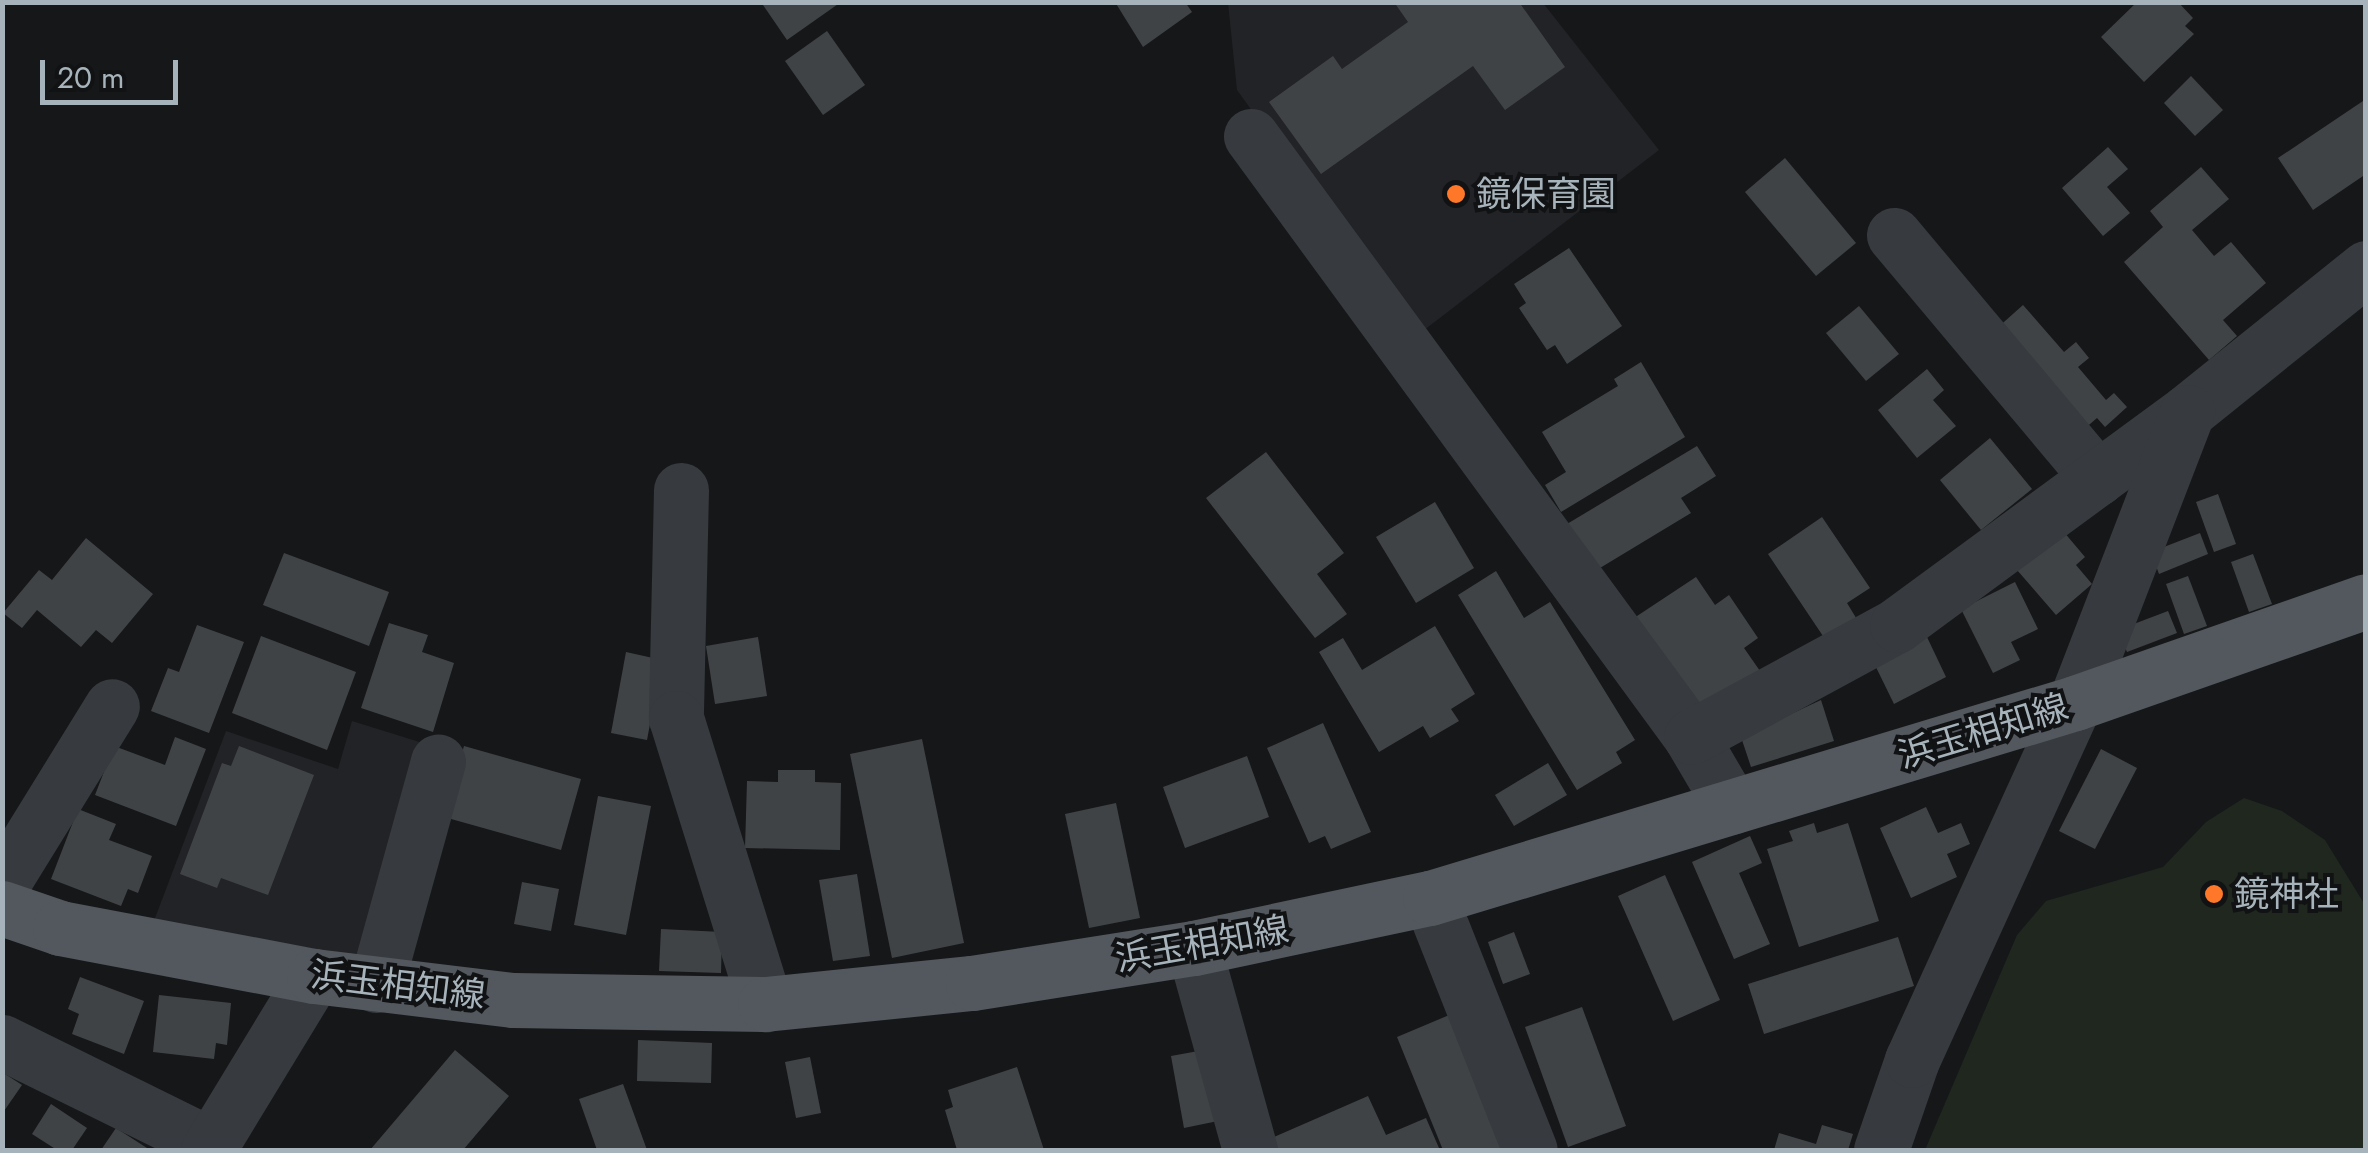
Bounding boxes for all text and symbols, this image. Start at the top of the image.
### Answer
scale bar [45,40,182,102]
text: 20 m [57,56,124,99]
place label: 鏡保育園 [1476,173,1616,215]
marker: 鏡保育園 [1445,183,1467,205]
street label: 浜玉相知線 [1893,685,2073,777]
place label: 鏡神社 [2234,873,2339,915]
marker: 鏡神社 [2203,883,2225,905]
street label: 浜玉相知線 [1112,908,1292,980]
street label: 浜玉相知線 [309,953,487,1017]

